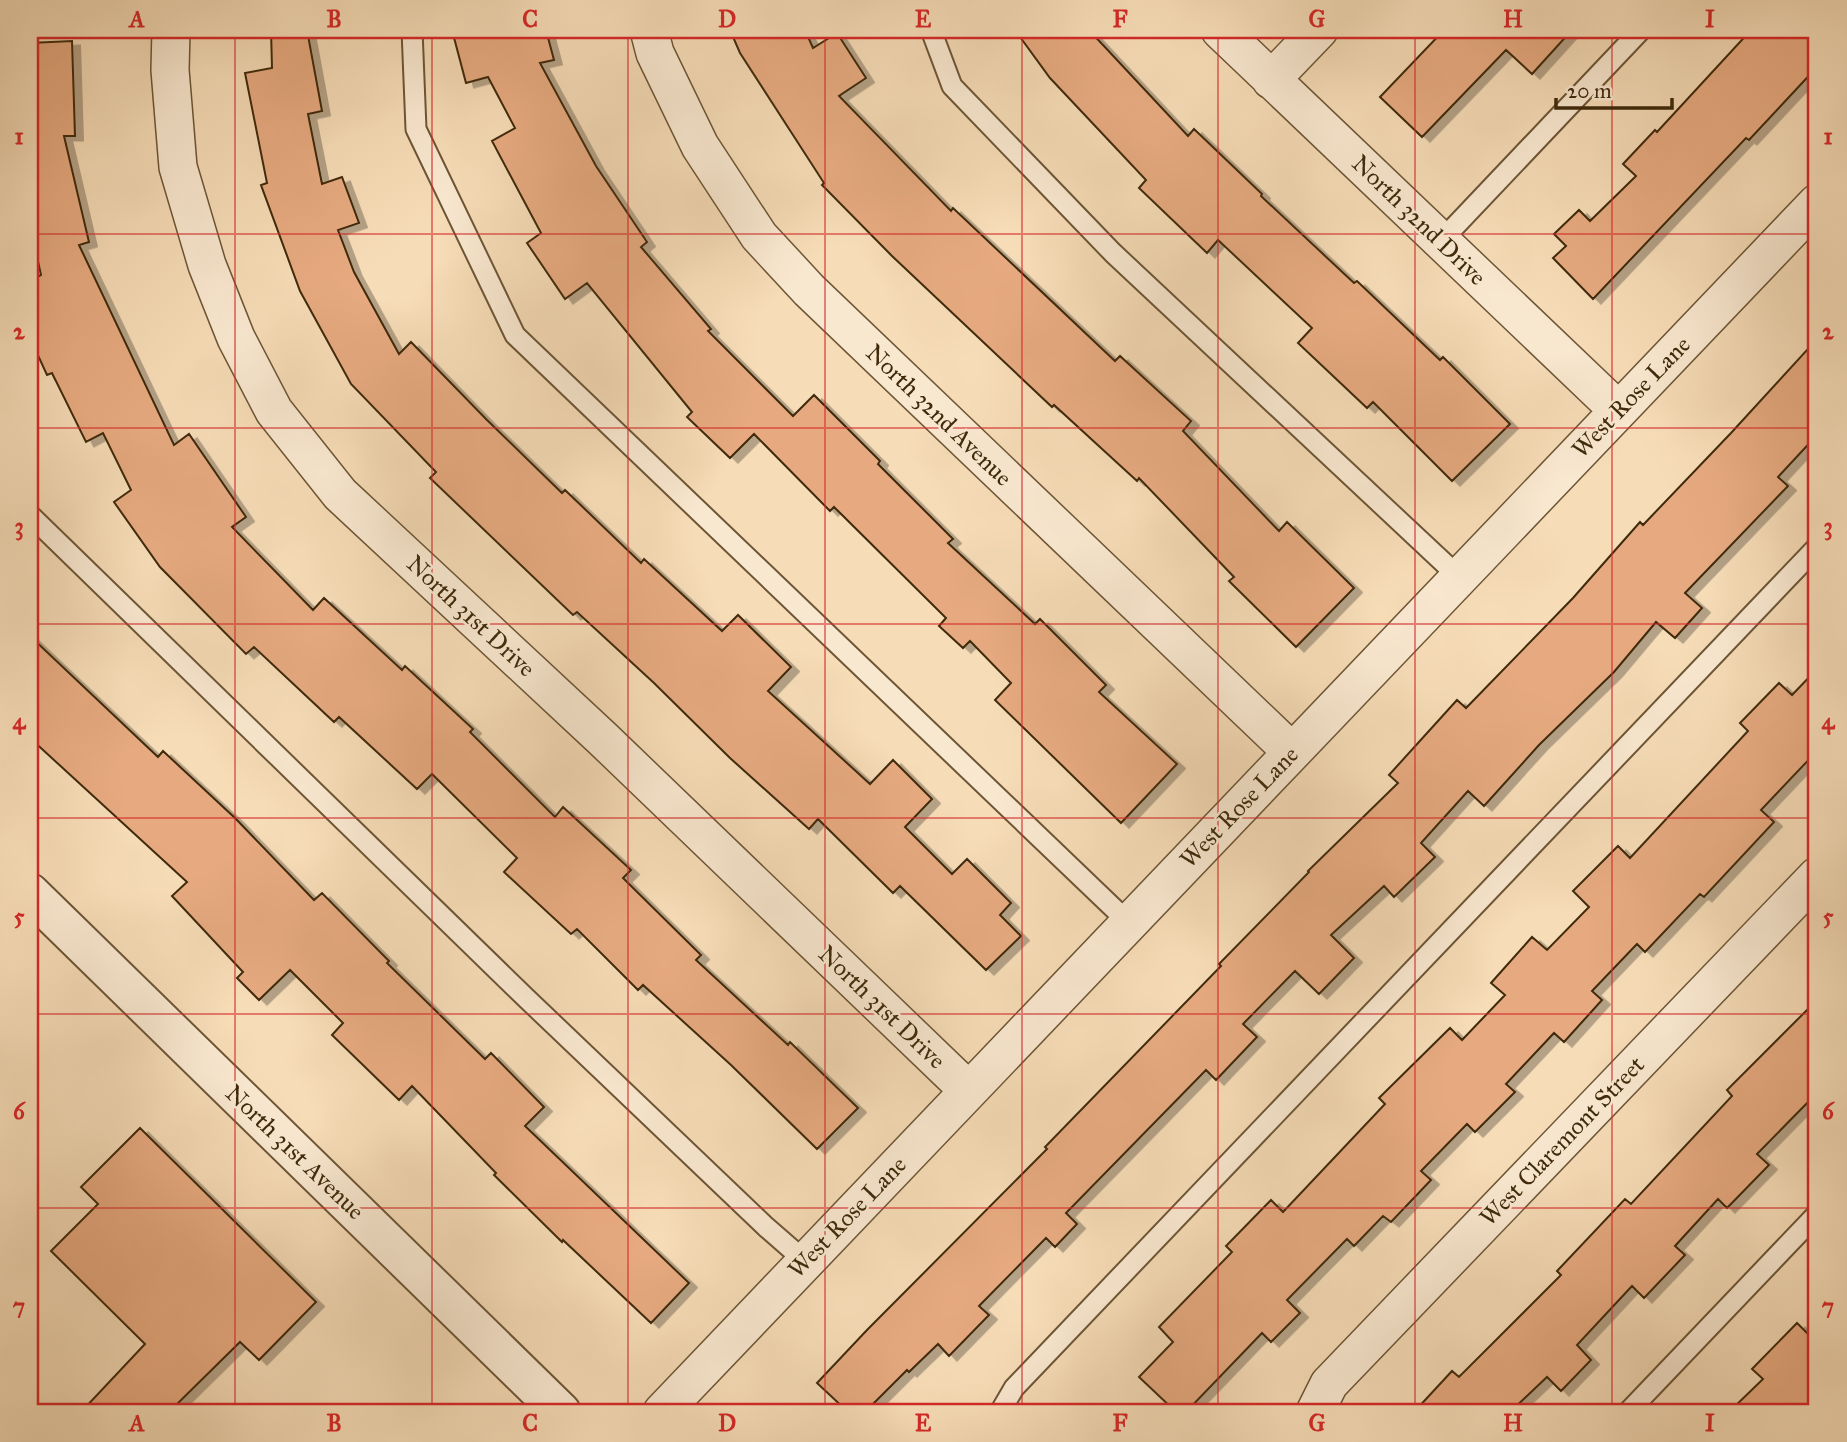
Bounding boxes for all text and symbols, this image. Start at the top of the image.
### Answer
text: A [127,5,145,33]
text: B [326,5,342,33]
text: C [522,5,538,33]
text: D [718,5,736,33]
text: E [915,5,932,33]
text: F [1112,5,1128,33]
text: G [1309,5,1326,33]
text: H [1503,5,1523,33]
text: I [1705,5,1715,33]
scale bar [1556,66,1672,110]
text: 20 m [1567,78,1612,104]
text: 1 [14,122,24,150]
text: 1 [1823,122,1833,150]
street label: North 32nd Drive [1346,148,1492,292]
text: 2 [13,317,25,345]
text: 2 [1822,317,1834,345]
street label: West Rose Lane [1565,330,1697,464]
street label: North 32nd Avenue [860,338,1018,492]
text: 3 [14,512,24,541]
text: 3 [1823,512,1833,541]
street label: North 31st Drive [400,549,542,683]
text: 4 [13,707,27,735]
text: 4 [1822,707,1836,735]
street label: West Rose Lane [1173,740,1305,874]
text: 5 [14,902,25,930]
text: 5 [1823,902,1834,930]
street label: North 31st Drive [812,939,952,1075]
street label: West Claremont Street [1473,1049,1651,1232]
street label: North 31st Avenue [219,1078,371,1226]
text: 6 [13,1097,26,1125]
text: 6 [1822,1097,1835,1125]
street label: West Rose Lane [781,1150,913,1284]
text: 7 [13,1292,25,1320]
text: 7 [1822,1292,1834,1320]
text: A [127,1409,145,1437]
text: B [326,1409,342,1437]
text: C [522,1409,538,1437]
text: D [718,1409,736,1437]
text: E [915,1409,932,1437]
text: F [1112,1409,1128,1437]
text: G [1309,1409,1326,1437]
text: H [1503,1409,1523,1437]
text: I [1705,1409,1715,1437]

